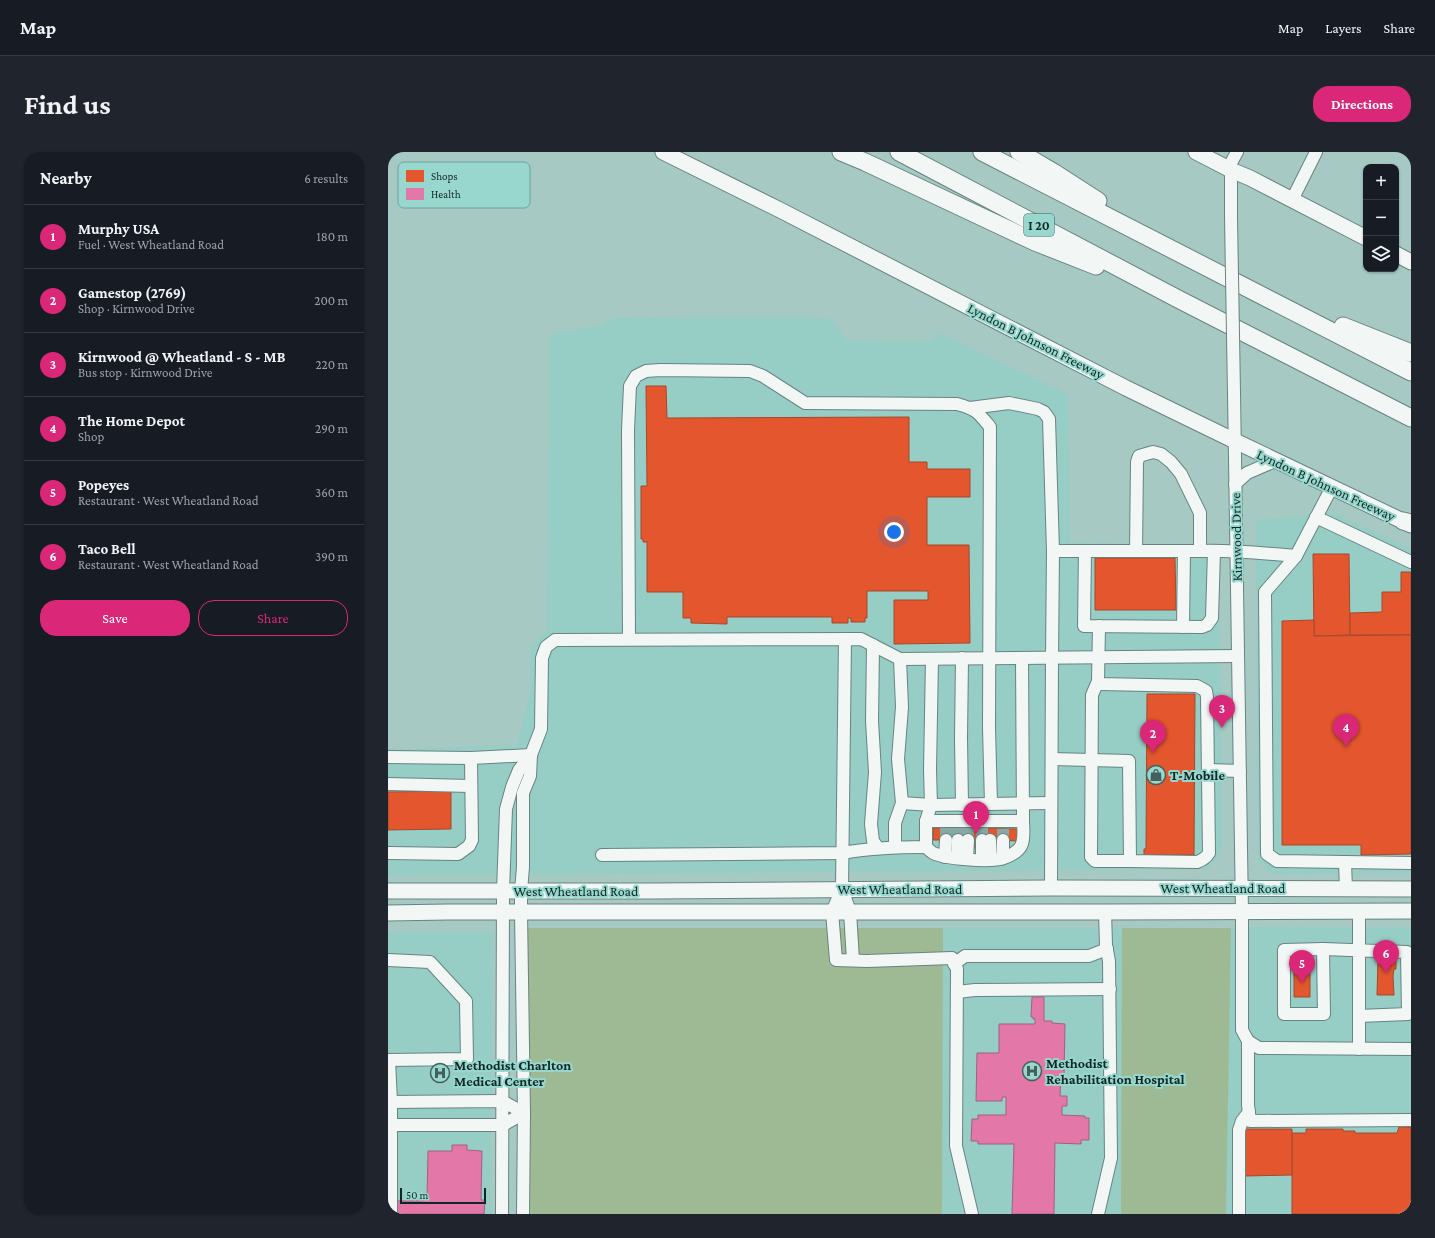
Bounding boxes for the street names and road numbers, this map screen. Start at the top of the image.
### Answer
road number: I 20 [1024,214,1054,236]
street label: Lyndon B Johnson Freeway [965,300,1107,383]
street label: Lyndon B Johnson Freeway [1254,446,1398,524]
street label: Kirnwood Drive [1227,493,1245,581]
street label: West Wheatland Road [1161,880,1286,896]
street label: West Wheatland Road [838,881,963,897]
street label: West Wheatland Road [514,883,639,899]

